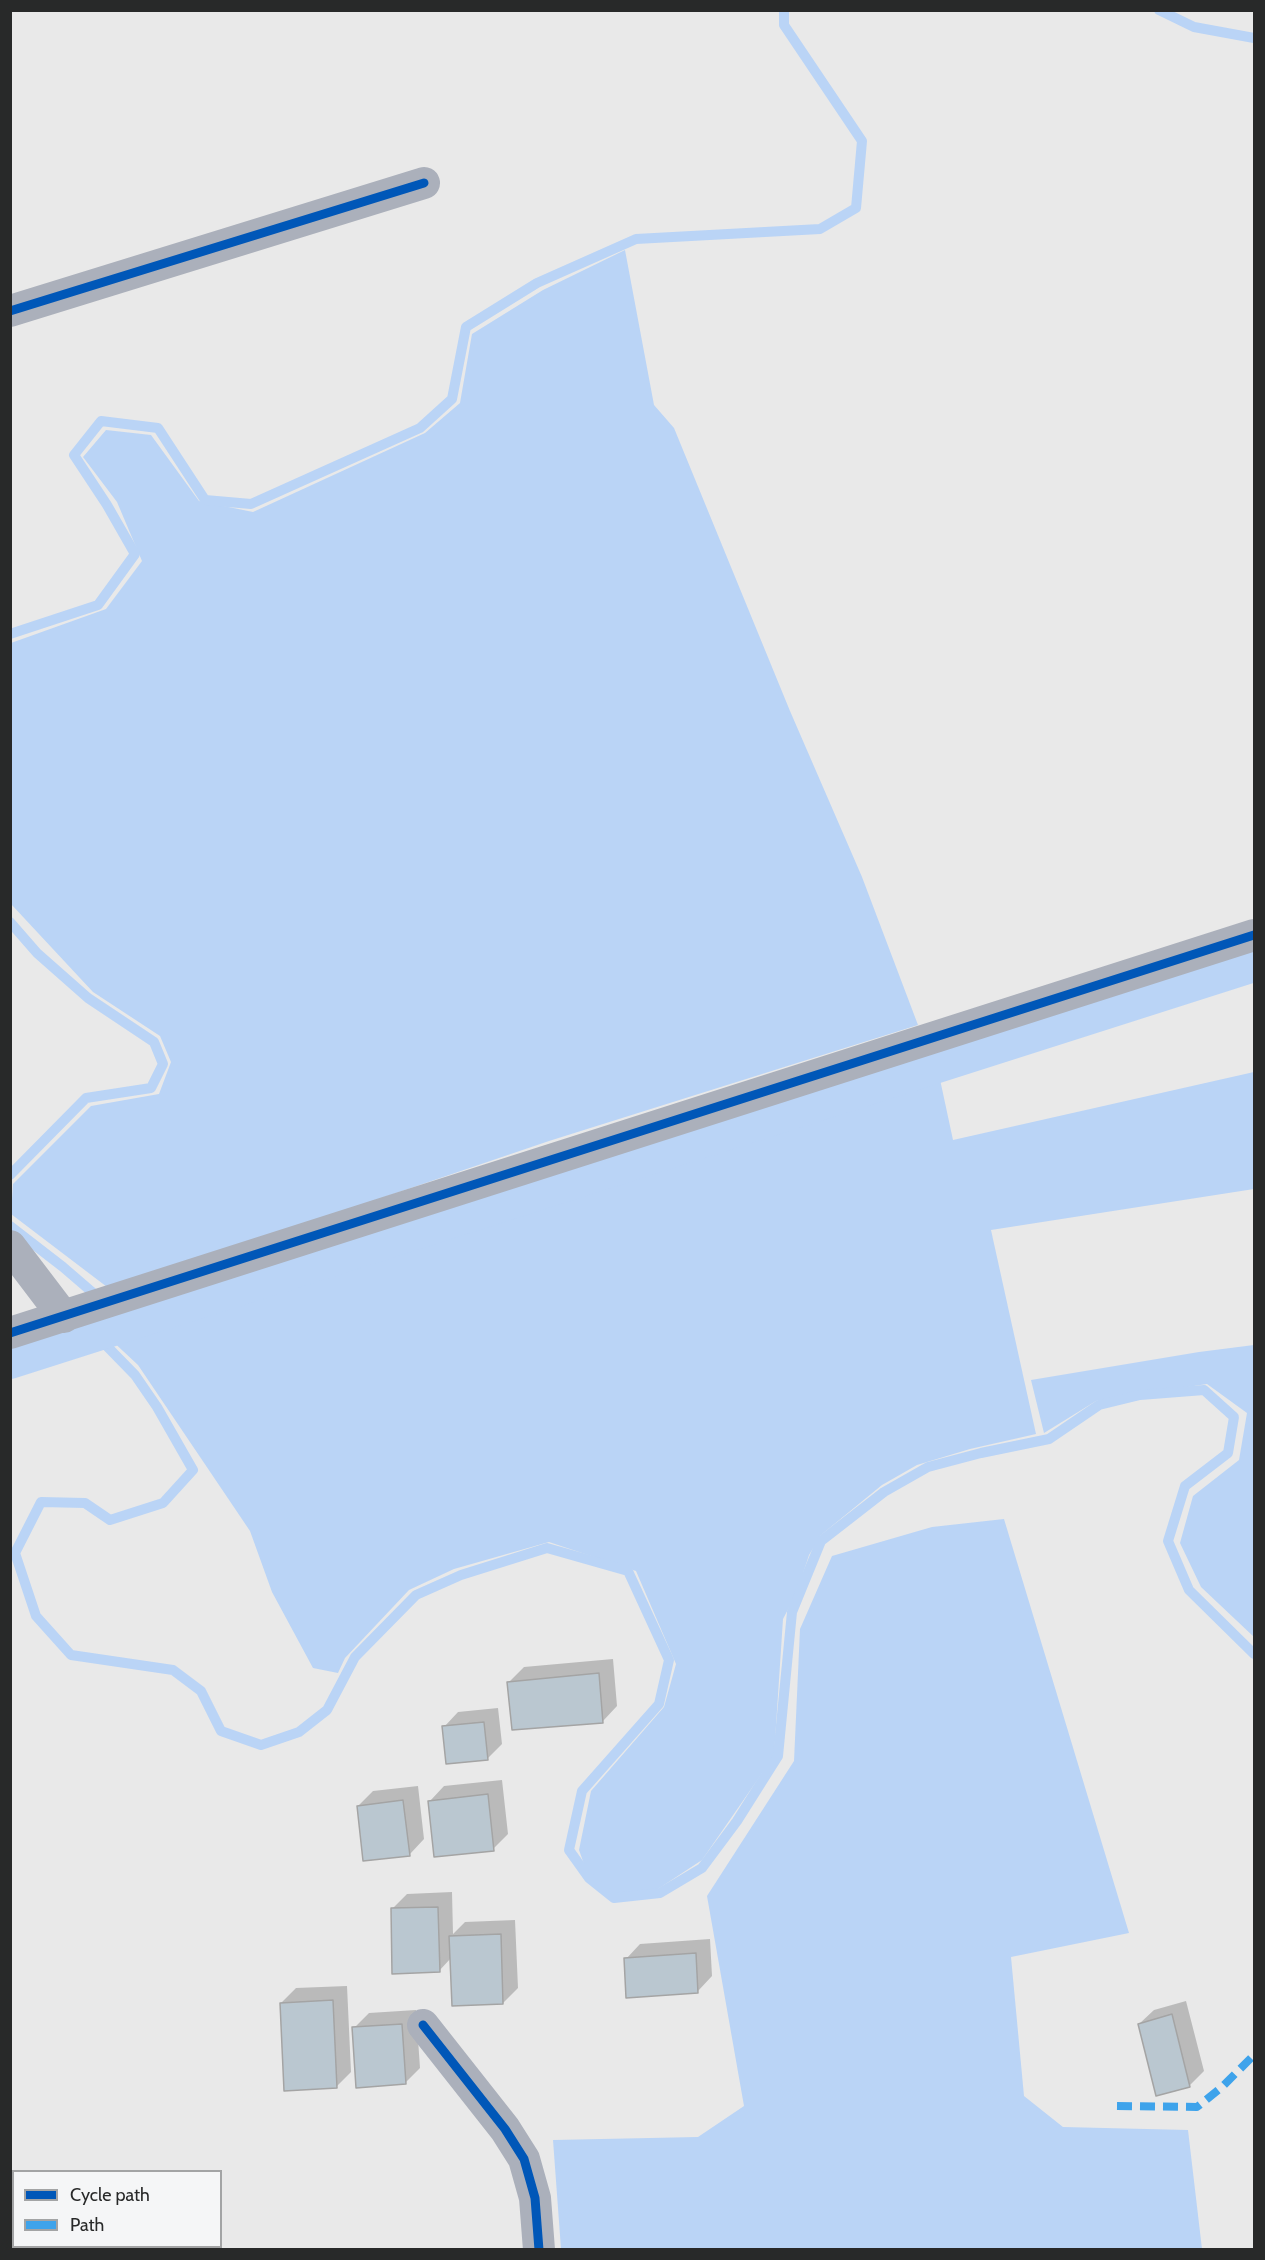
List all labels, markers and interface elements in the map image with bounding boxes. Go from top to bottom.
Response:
legend [12,2170,222,2248]
text: Cycle path [70,2184,150,2206]
text: Path [70,2214,104,2236]

